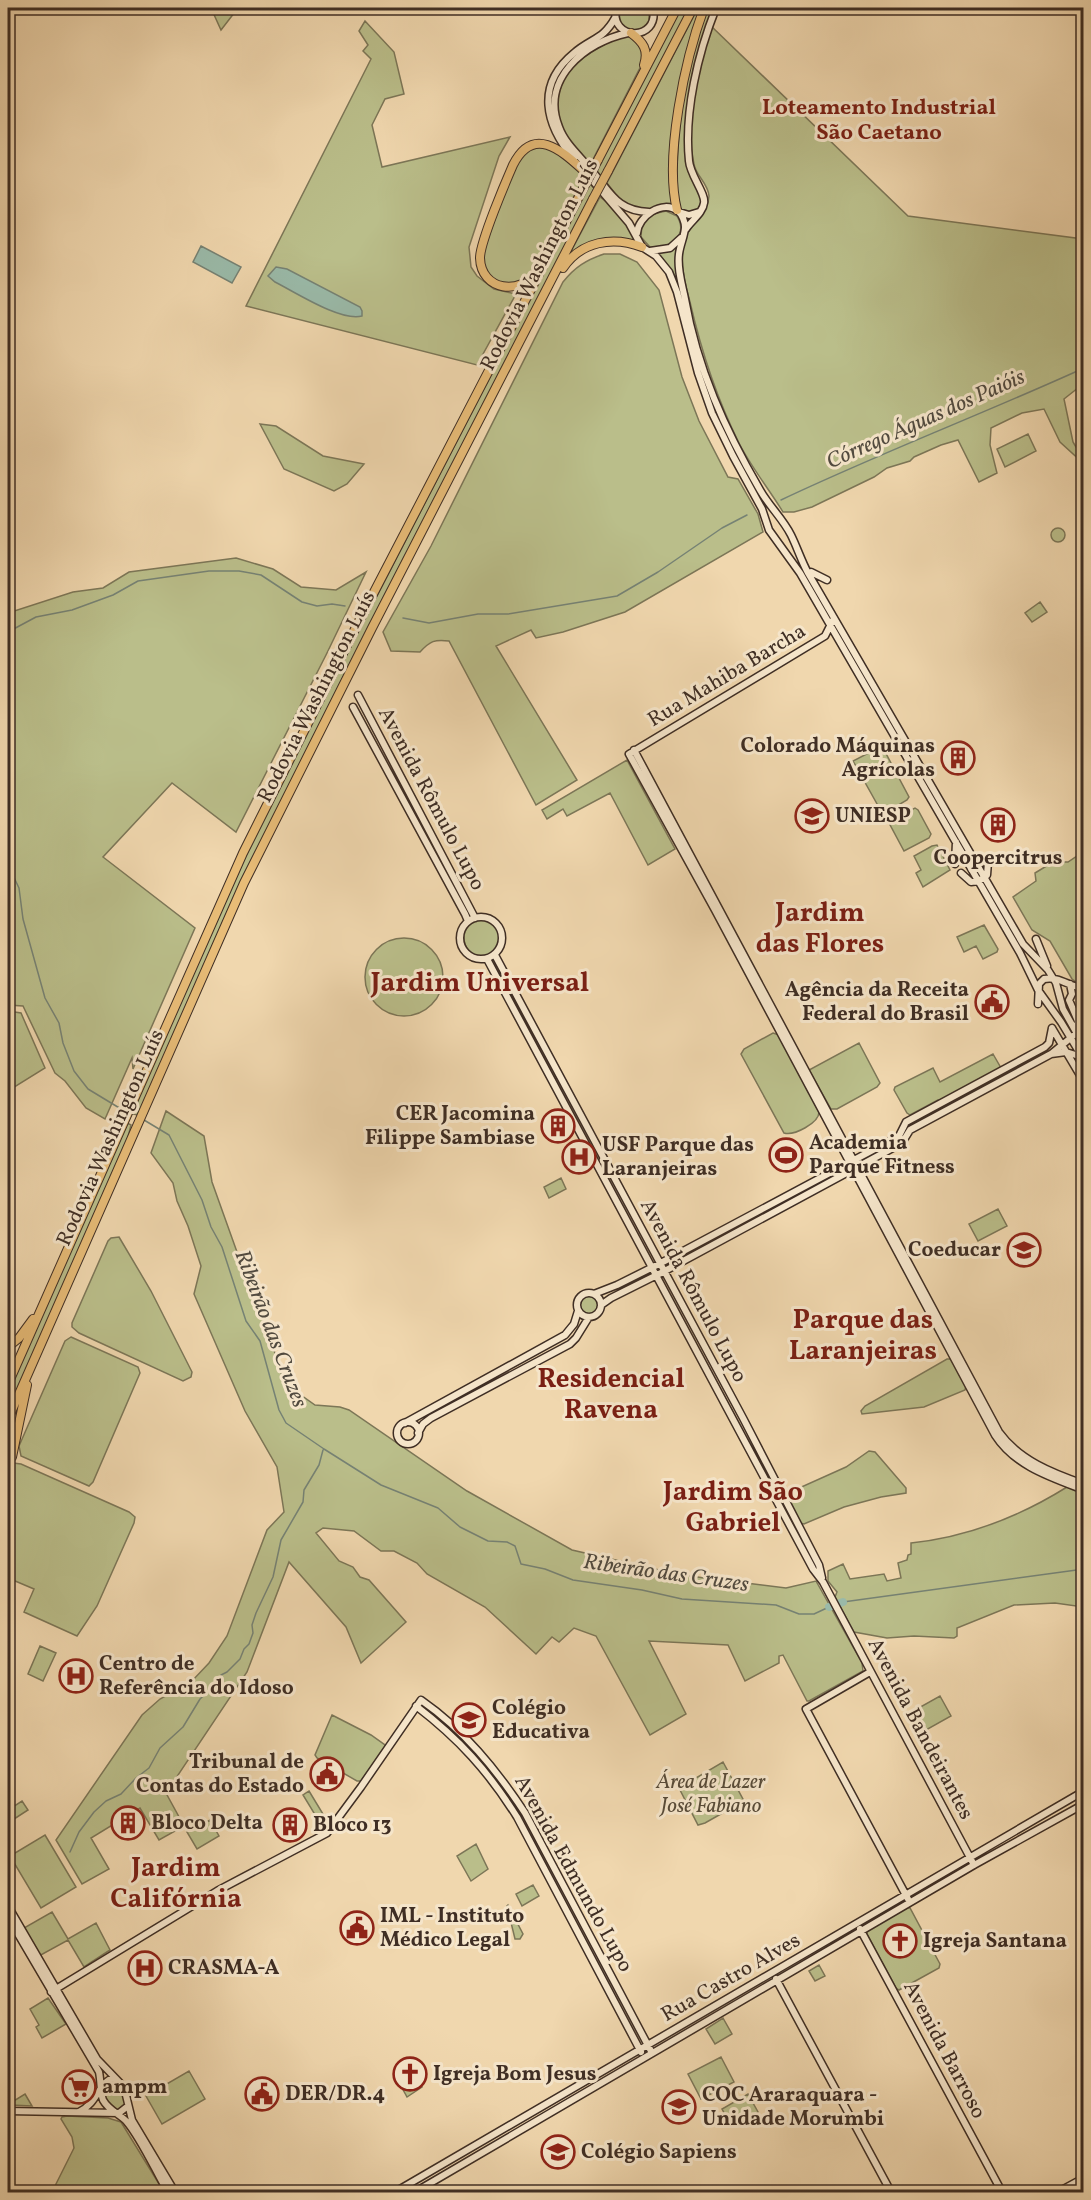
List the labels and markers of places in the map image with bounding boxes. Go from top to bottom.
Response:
place label: Colorado Máquinas Agrícolas [741,732,935,785]
building icon: Colorado Máquinas Agrícolas [940,740,976,776]
school or university icon: UNIESP [794,798,830,834]
place label: UNIESP [835,802,911,831]
building icon: Coopercitrus [980,807,1016,843]
place label: Coopercitrus [934,844,1062,873]
place label: Agência da Receita Federal do Brasil [785,976,969,1029]
public building icon: Agência da Receita Federal do Brasil [974,984,1010,1020]
place label: CER Jacomina Filippe Sambiase [365,1100,535,1153]
building icon: CER Jacomina Filippe Sambiase [540,1108,576,1144]
place label: Academia Parque Fitness [809,1129,955,1182]
place label: USF Parque das Laranjeiras [602,1131,754,1184]
sports icon: Academia Parque Fitness [768,1137,804,1173]
hospital icon: USF Parque das Laranjeiras [561,1139,597,1175]
school or university icon: Coeducar [1006,1232,1042,1268]
place label: Coeducar [908,1236,1001,1265]
place label: Centro de Referência do Idoso [99,1650,294,1703]
hospital icon: Centro de Referência do Idoso [58,1658,94,1694]
place label: Colégio Educativa [492,1694,590,1747]
school or university icon: Colégio Educativa [451,1702,487,1738]
place label: Tribunal de Contas do Estado [136,1748,304,1801]
public building icon: Tribunal de Contas do Estado [309,1756,345,1792]
building icon: Bloco Delta [110,1805,146,1841]
building icon: Bloco 13 [272,1807,308,1843]
place label: Bloco Delta [151,1809,263,1838]
place label: Bloco 13 [313,1811,391,1840]
place label: IML - Instituto Médico Legal [380,1902,524,1955]
public building icon: IML - Instituto Médico Legal [339,1910,375,1946]
church icon: Igreja Santana [882,1923,918,1959]
place label: Igreja Santana [923,1927,1067,1956]
hospital icon: CRASMA-A [127,1950,163,1986]
place label: CRASMA-A [168,1954,279,1983]
church icon: Igreja Bom Jesus [392,2056,428,2092]
place label: Igreja Bom Jesus [433,2060,596,2089]
supermarket icon: ampm [61,2069,97,2105]
place label: ampm [102,2073,167,2102]
public building icon: DER/DR.4 [244,2076,280,2112]
place label: DER/DR.4 [285,2080,386,2109]
place label: COC Araraquara - Unidade Morumbi [702,2081,884,2134]
school or university icon: COC Araraquara - Unidade Morumbi [661,2089,697,2125]
school or university icon: Colégio Sapiens [540,2134,576,2170]
place label: Colégio Sapiens [581,2138,737,2167]

